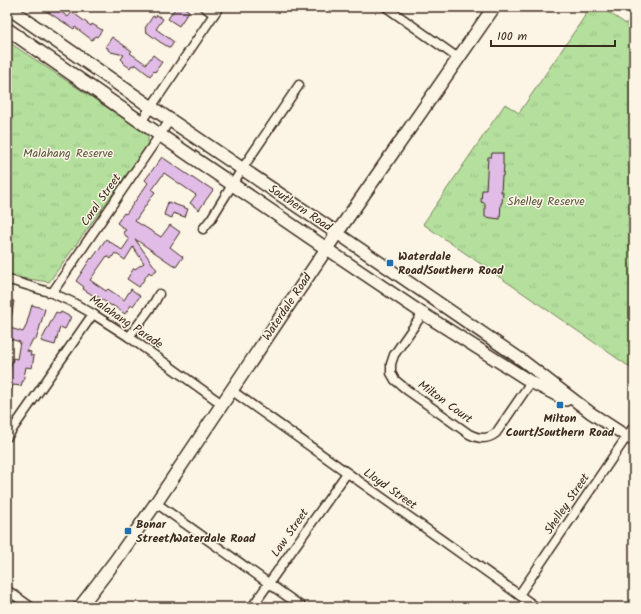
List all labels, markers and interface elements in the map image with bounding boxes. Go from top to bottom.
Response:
scale bar [491,22,615,48]
text: 100 m [497,27,528,46]
park label: Malahang Reserve [23,144,114,163]
street label: Coral Street [76,170,126,230]
street label: Southern Road [264,180,337,237]
park label: Shelley Reserve [507,192,585,211]
place label: Waterdale Road/Southern Road [398,247,504,280]
marker: Waterdale Road/Southern Road [385,258,395,268]
street label: Waterdale Road [257,269,317,345]
street label: Malahang Parade [85,290,167,354]
street label: Milton Court [414,376,477,429]
marker: Milton Court/Southern Road [555,400,565,410]
place label: Milton Court/Southern Road [506,409,615,442]
street label: Lloyd Street [359,463,421,515]
street label: Shelley Street [539,469,595,538]
street label: Law Street [266,505,314,561]
place label: Bonar Street/Waterdale Road [136,515,256,548]
marker: Bonar Street/Waterdale Road [123,526,133,536]

